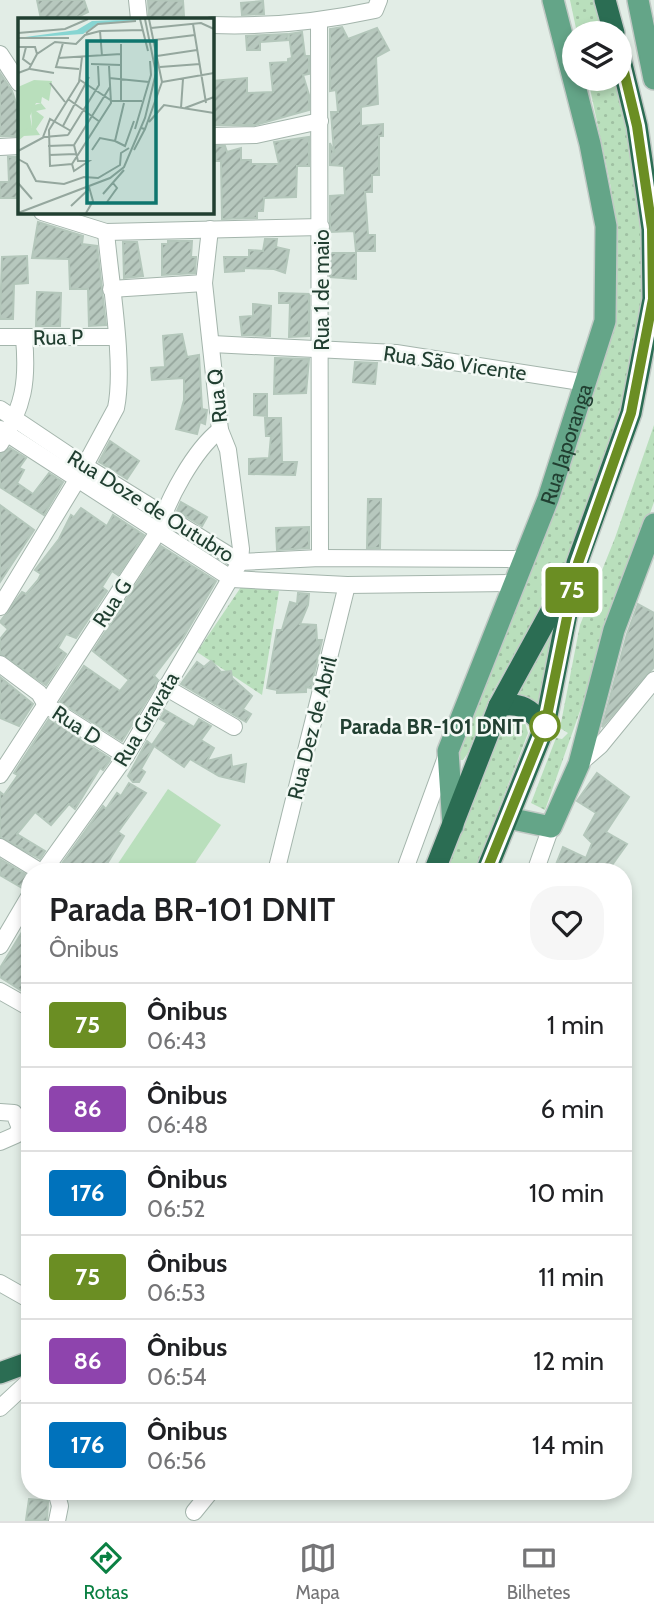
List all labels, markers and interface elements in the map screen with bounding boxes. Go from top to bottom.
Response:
inset map [18,18,214,214]
map controls [562,21,632,91]
button: layers [562,21,632,91]
street label: Rua 1 de maio [309,229,334,351]
street label: Rua P [33,324,83,350]
street label: Rua São Vicente [382,341,529,385]
street label: Rua Q [202,368,232,424]
street label: Rua Japoranga [535,380,597,508]
street label: Rua Doze de Outubro [63,445,239,567]
line badge: 75 [540,567,604,613]
street label: Rua G [87,574,137,632]
text: 75 [559,575,585,604]
street label: Rua Dez de Abril [282,654,342,802]
street label: Rua Gravata [108,667,184,771]
street label: Rua D [48,700,106,750]
marker: Parada BR-101 DNIT [530,711,560,741]
place label: Parada BR-101 DNIT [339,714,524,739]
button: heart [530,886,604,960]
text: Parada BR-101 DNIT [49,889,335,929]
text: Ônibus [49,935,119,963]
text: Ônibus [147,995,227,1027]
text: 1 min [547,1009,604,1041]
text: 75 [75,1010,100,1039]
text: 06:43 [147,1027,207,1055]
text: Ônibus [147,1079,227,1111]
text: 6 min [541,1093,604,1125]
text: 86 [74,1094,101,1123]
text: 06:48 [147,1111,208,1139]
text: Ônibus [147,1163,227,1195]
text: 10 min [529,1177,604,1209]
text: 176 [70,1178,105,1207]
text: 06:52 [147,1195,205,1223]
text: Ônibus [147,1247,227,1279]
text: 11 min [538,1261,604,1293]
text: 75 [75,1262,100,1291]
text: 06:53 [147,1279,206,1307]
text: Ônibus [147,1331,227,1363]
text: 12 min [533,1345,604,1377]
text: 86 [74,1346,101,1375]
text: 06:54 [147,1363,207,1391]
text: Ônibus [147,1415,227,1447]
text: 14 min [532,1429,604,1461]
text: 176 [70,1430,105,1459]
text: 06:56 [147,1447,206,1475]
tab: Rotas [84,1539,128,1604]
tab: Mapa [295,1539,340,1604]
tab: Bilhetes [507,1539,570,1604]

